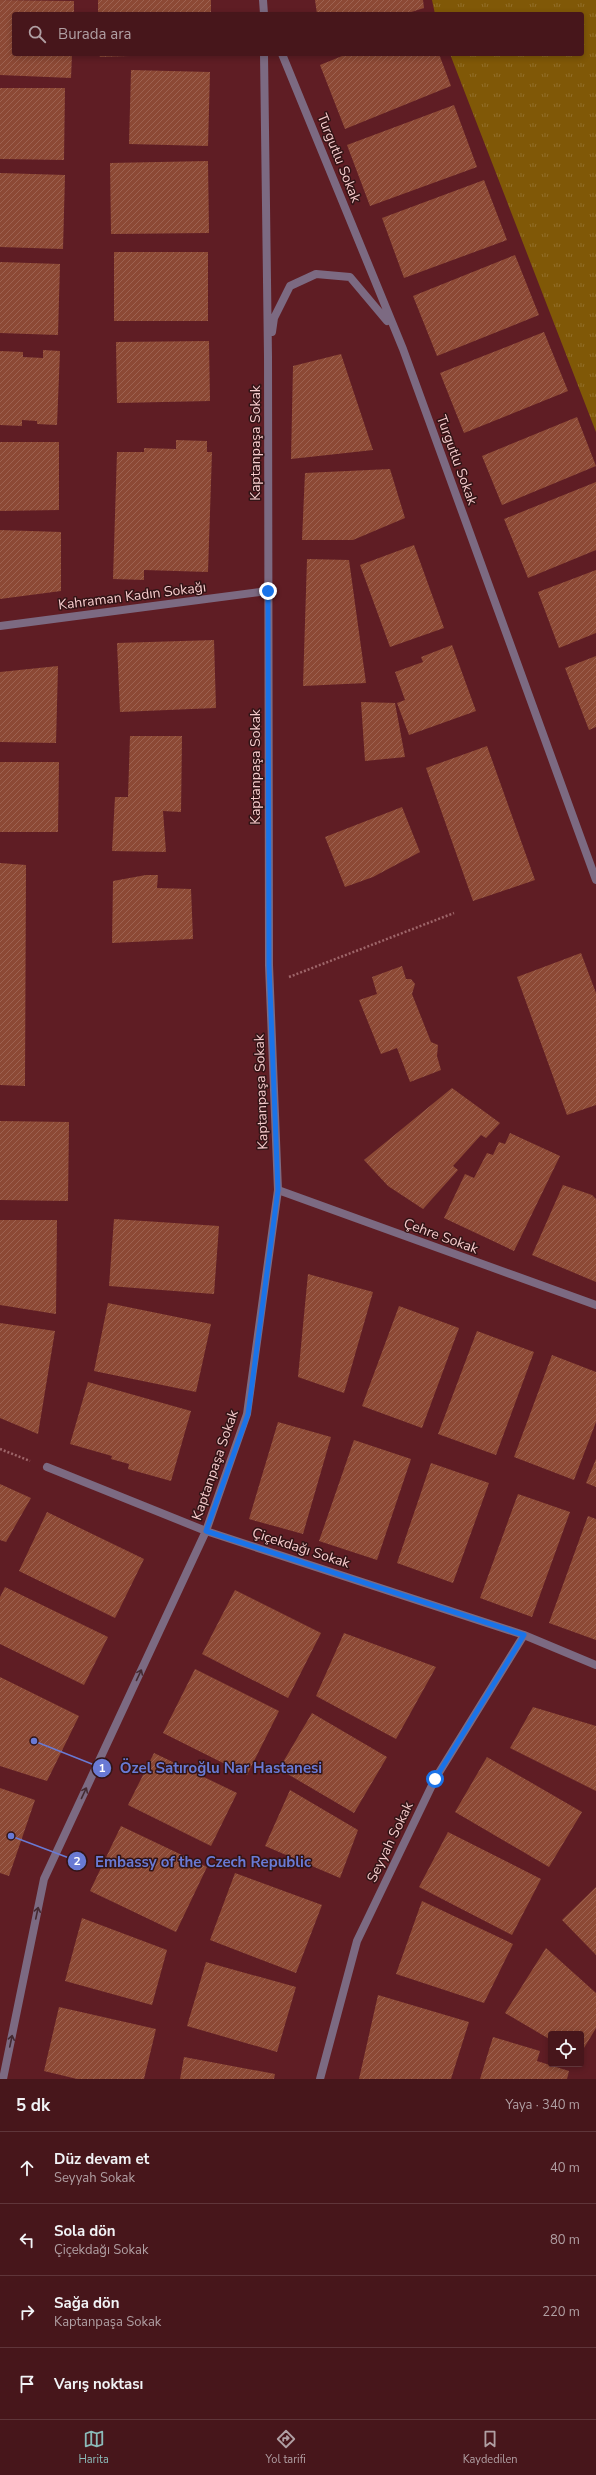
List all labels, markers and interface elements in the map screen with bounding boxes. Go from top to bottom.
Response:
search box [12,12,584,56]
icon: search [26,23,48,45]
text: Burada ara [58,24,132,44]
street label: Turgutlu Sokak [312,111,366,206]
street label: Kaptanpaşa Sokak [246,384,265,501]
street label: Turgutlu Sokak [432,412,482,509]
street label: Kahraman Kadın Sokağı [57,578,207,614]
route end [259,582,277,600]
street label: Kaptanpaşa Sokak [246,708,265,825]
street label: Kaptanpaşa Sokak [249,1033,273,1150]
street label: Çehre Sokak [401,1214,482,1259]
street label: Kaptanpaşa Sokak [187,1406,243,1523]
street label: Çiçekdağı Sokak [250,1523,353,1573]
one-way arrow [136,1670,143,1682]
callout: Özel Satıroğlu Nar Hastanesi [92,1755,330,1782]
text: Özel Satıroğlu Nar Hastanesi [120,1758,322,1778]
text: 1 [98,1760,106,1776]
route start [426,1770,444,1788]
one-way arrow [81,1787,88,1799]
street label: Seyyah Sokak [362,1798,418,1885]
callout: Embassy of the Czech Republic [67,1848,319,1875]
text: Embassy of the Czech Republic [95,1852,311,1872]
text: 2 [73,1853,81,1869]
one-way arrow [33,1907,41,1920]
map controls [548,2031,584,2067]
button: locate [548,2031,584,2067]
one-way arrow [7,2035,15,2048]
text: 5 dk [16,2094,50,2117]
text: Yaya · 340 m [505,2096,580,2114]
text: Düz devam et [54,2149,149,2169]
icon: ahead [16,2157,38,2179]
text: 40 m [550,2159,580,2177]
text: Seyyah Sokak [54,2169,135,2187]
text: Sola dön [54,2221,116,2241]
icon: left [16,2229,38,2251]
text: 80 m [550,2231,580,2249]
text: Çiçekdağı Sokak [54,2241,148,2259]
text: Sağa dön [54,2293,119,2313]
icon: right [16,2301,38,2323]
text: 220 m [542,2303,580,2321]
text: Kaptanpaşa Sokak [54,2313,161,2331]
icon: arrive [16,2373,38,2395]
text: Varış noktası [54,2374,143,2394]
tab: Harita [78,2428,109,2467]
tab: Yol tarifi [266,2428,306,2467]
tab: Kaydedilen [463,2428,518,2467]

